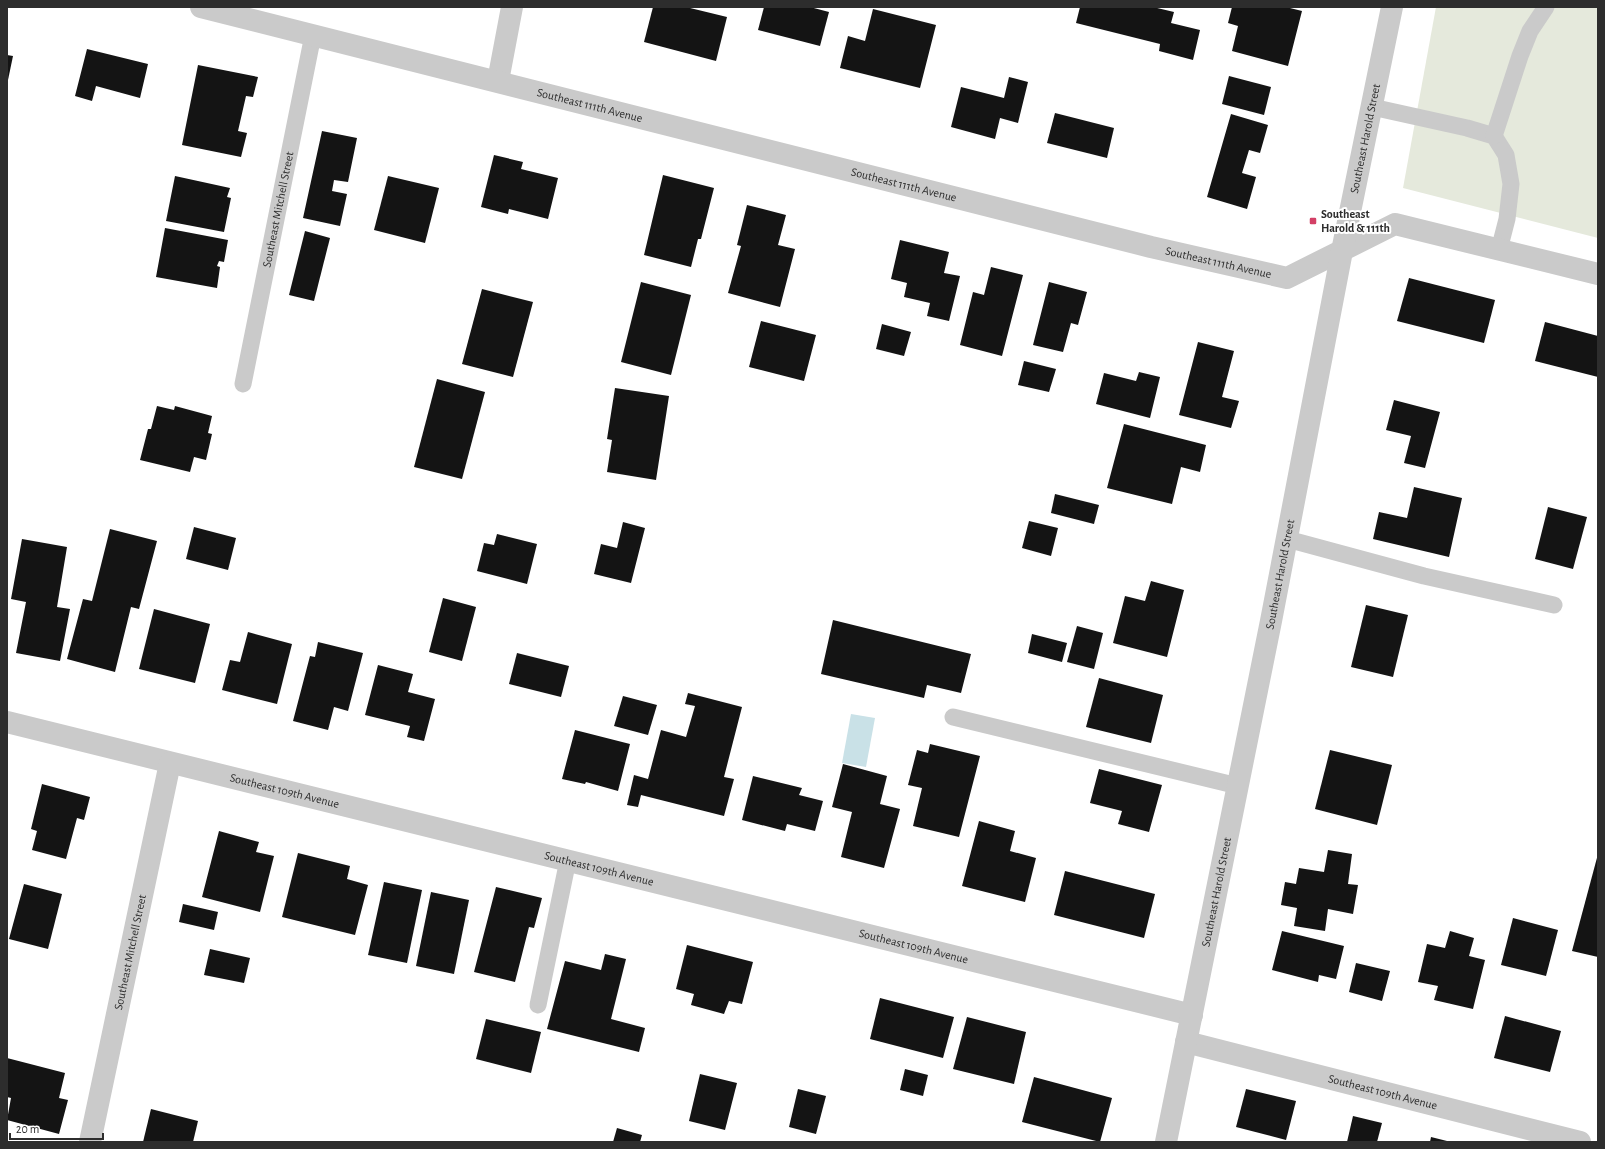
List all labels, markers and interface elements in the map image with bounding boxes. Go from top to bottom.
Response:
street label: Southeast Harold Street [1348,83,1382,194]
street label: Southeast 111th Avenue [536,86,644,124]
street label: Southeast Mitchell Street [261,150,295,268]
street label: Southeast 111th Avenue [850,165,958,204]
place label: Southeast Harold & 111th [1321,208,1390,234]
marker: Southeast Harold & 111th [1308,216,1318,226]
street label: Southeast 111th Avenue [1164,244,1273,280]
street label: Southeast Harold Street [1263,518,1296,630]
street label: Southeast 109th Avenue [229,771,341,810]
street label: Southeast Harold Street [1199,836,1233,948]
street label: Southeast 109th Avenue [543,849,655,888]
street label: Southeast Mitchell Street [112,893,148,1011]
street label: Southeast 109th Avenue [858,927,970,965]
street label: Southeast 109th Avenue [1327,1072,1439,1112]
scale bar [10,1115,103,1141]
text: 20 m [16,1123,39,1135]

